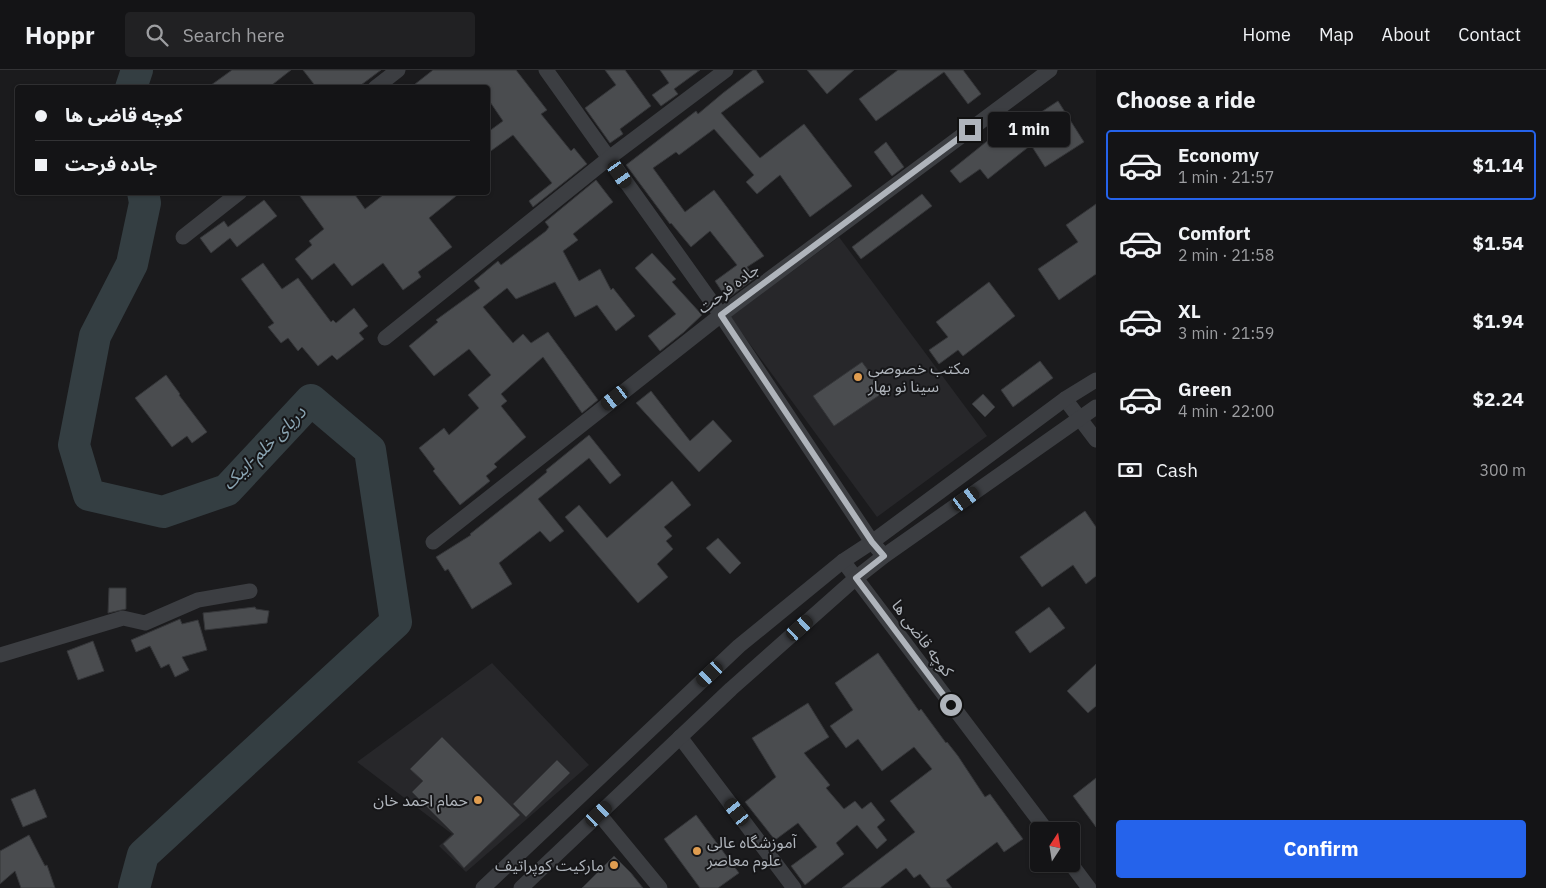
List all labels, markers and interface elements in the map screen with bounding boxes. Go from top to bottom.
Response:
search box [125,12,475,57]
text: Hoppr [25,19,95,51]
icon: search [143,21,171,49]
text: Search here [183,23,285,47]
text: Home [1243,23,1291,46]
text: Map [1319,23,1354,46]
text: About [1382,23,1430,46]
text: Contact [1458,23,1521,46]
text: Choose a ride [1116,85,1256,114]
text: کوچه قاضی ها [65,103,183,127]
callout: 1 min [988,112,1070,148]
route end [959,119,981,141]
text: 1 min [1008,119,1050,139]
icon: car [1118,143,1163,188]
text: Economy [1178,143,1259,167]
text: جاده فرحت [65,152,157,176]
text: $1.14 [1472,153,1524,177]
car [605,157,634,191]
text: 1 min · 21:57 [1178,167,1274,187]
icon: car [1118,221,1163,266]
text: Comfort [1178,221,1251,245]
text: $1.54 [1472,231,1524,255]
text: 2 min · 21:58 [1178,245,1274,265]
street label: جاده فرحت [693,258,763,318]
icon: car [1118,299,1163,344]
text: XL [1178,299,1201,323]
text: $1.94 [1472,309,1524,333]
text: 3 min · 21:59 [1178,323,1274,343]
place label: مکتب خصوصی سینا نو بهار [867,358,970,396]
marker: مکتب خصوصی سینا نو بهار [852,371,864,383]
icon: car [1118,377,1163,422]
text: Green [1178,377,1232,401]
car [598,383,631,413]
text: $2.24 [1472,387,1524,411]
water label: دریای خلم-ایبک [217,400,313,497]
text: 4 min · 22:00 [1178,401,1274,421]
icon: cash [1116,456,1144,484]
text: Cash [1156,458,1198,482]
text: 300 m [1479,460,1526,480]
car [949,484,982,514]
street label: کوچه قاضی ها [887,596,959,681]
car [783,612,816,644]
car [693,658,726,690]
route start [940,694,962,716]
place label: حمام احمد خان [373,790,468,813]
marker: حمام احمد خان [472,794,484,806]
car [721,796,752,828]
car [582,798,615,830]
button: Confirm [1116,820,1526,878]
north arrow [1030,822,1080,872]
map controls [1030,822,1080,872]
place label: آموزشگاه عالی علوم معاصر [706,832,798,873]
marker: آموزشگاه عالی علوم معاصر [691,845,703,857]
place label: مارکیت کوپراتیف [495,855,604,876]
marker: مارکیت کوپراتیف [608,859,620,871]

